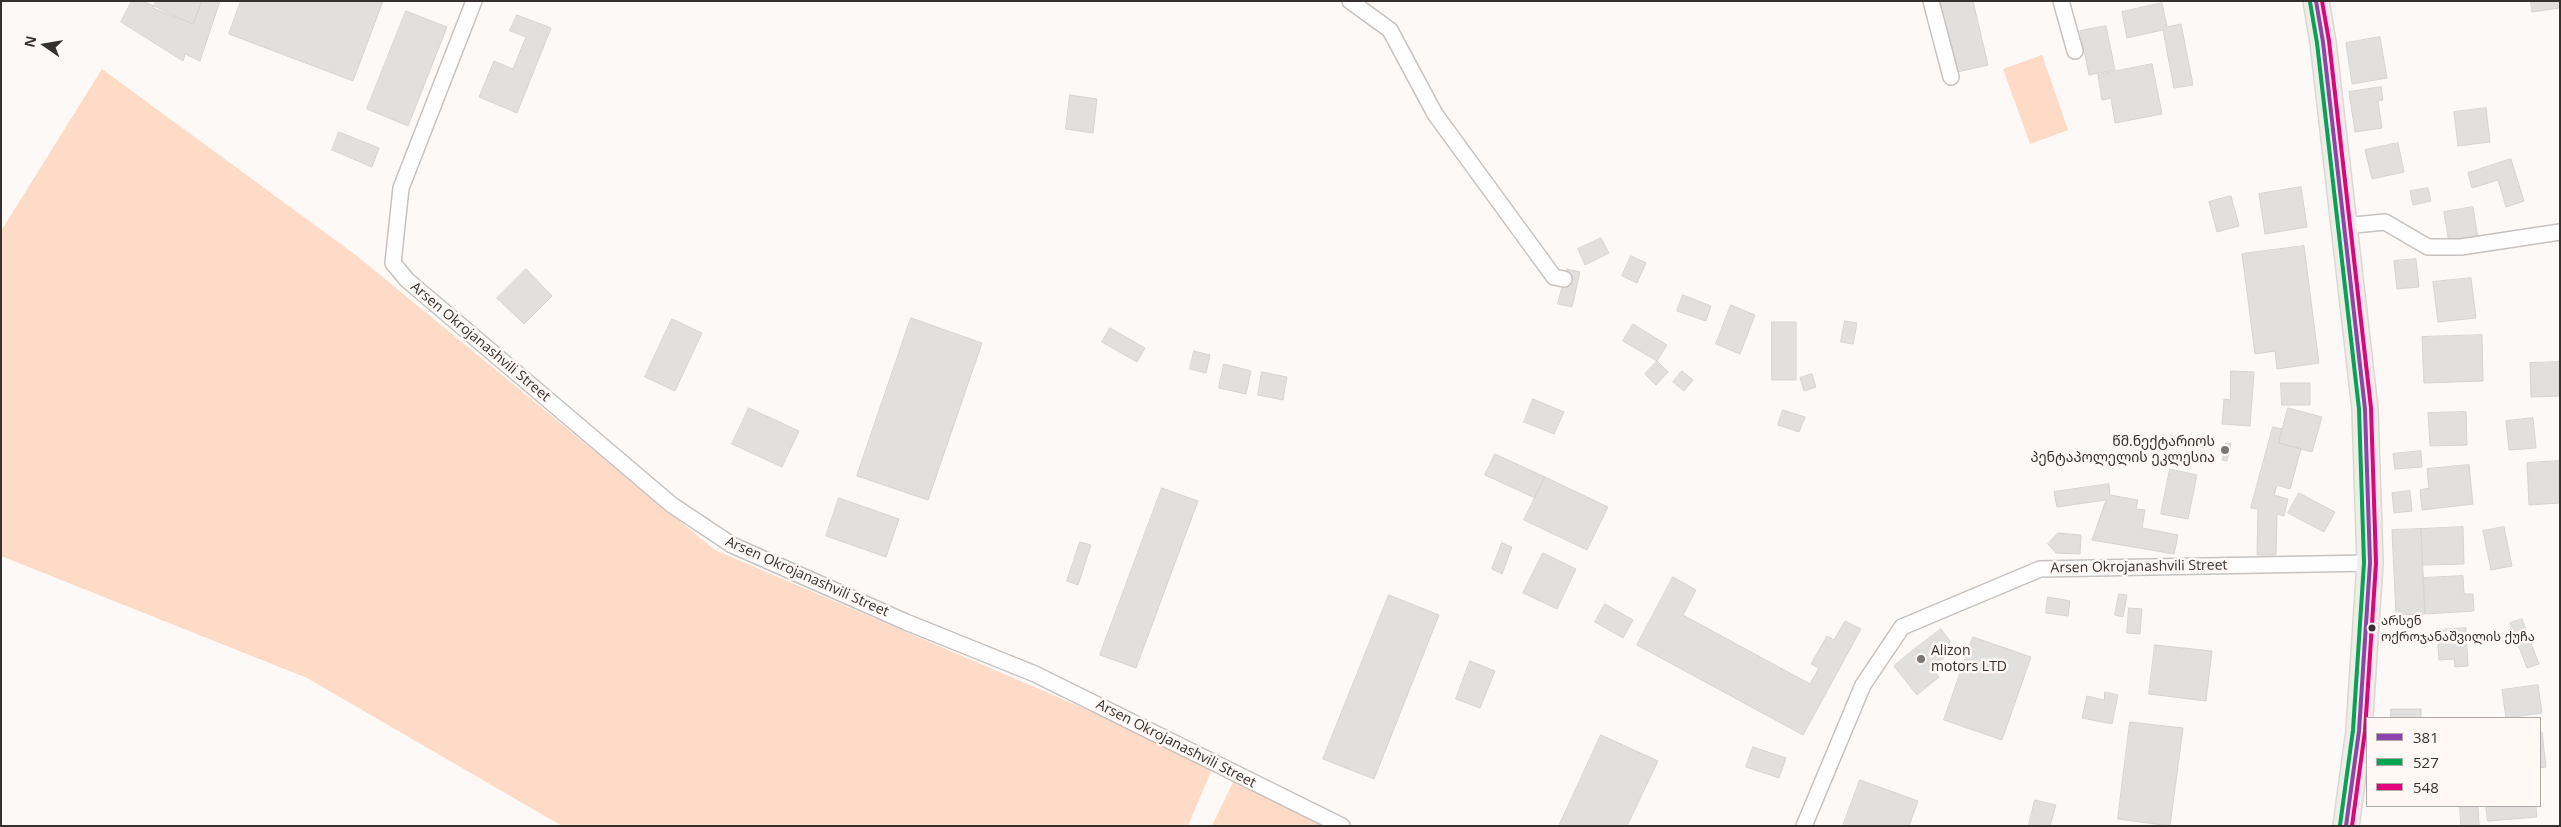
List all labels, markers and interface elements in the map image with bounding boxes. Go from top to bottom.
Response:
north arrow [20,20,70,70]
text: N [19,34,40,49]
street label: Arsen Okrojanashvili Street [407,279,553,405]
place label: წმ.ნექტარიოს პენტაპოლელის ეკლესია [2031,434,2215,467]
marker: წმ.ნექტარიოს პენტაპოლელის ეკლესია [2219,444,2231,456]
street label: Arsen Okrojanashvili Street [723,533,891,621]
street label: Arsen Okrojanashvili Street [2050,557,2228,577]
place label: არსენ ოქროჯანაშვილის ქუჩა [2381,613,2535,644]
marker: არსენ ოქროჯანაშვილის ქუჩა [2367,623,2377,633]
place label: Alizon motors LTD [1931,643,2007,676]
marker: Alizon motors LTD [1915,653,1927,665]
street label: Arsen Okrojanashvili Street [1093,696,1259,792]
legend [2366,717,2541,807]
text: 381 [2413,727,2439,747]
text: 527 [2413,752,2439,772]
text: 548 [2413,777,2439,797]

